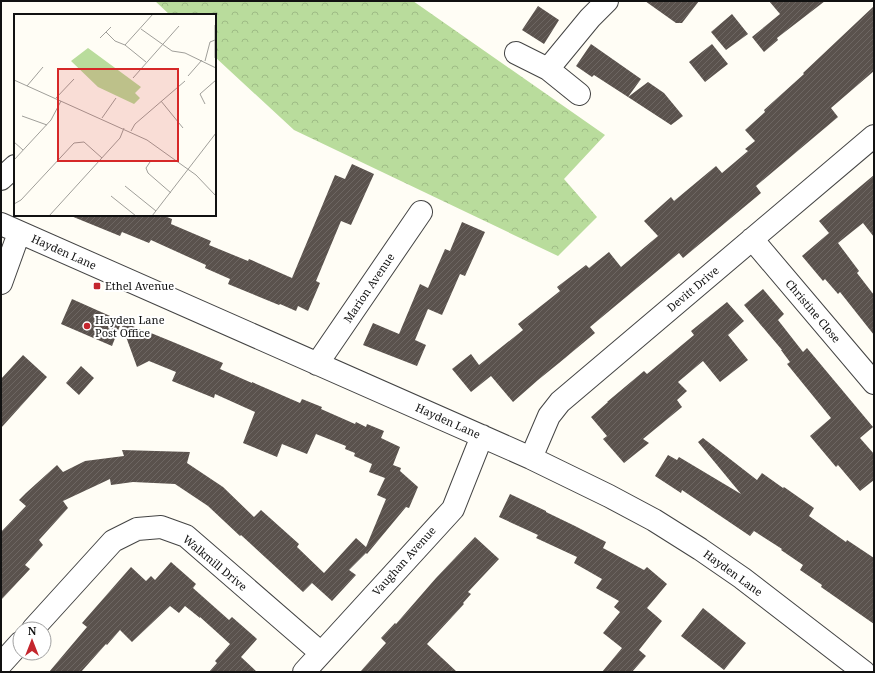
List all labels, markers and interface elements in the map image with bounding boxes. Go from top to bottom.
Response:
inset map [14,14,216,216]
street label: Hayden Lane [29,231,99,273]
street label: Marion Avenue [340,250,397,325]
street label: Devitt Drive [664,262,722,315]
street label: Christine Close [783,276,844,345]
place label: Ethel Avenue [105,278,174,293]
marker: Ethel Avenue [92,281,102,291]
place label: Hayden Lane Post Office [95,312,165,340]
marker: Hayden Lane Post Office [82,321,92,331]
street label: Hayden Lane [413,400,483,442]
street label: Vaughan Avenue [369,523,439,598]
street label: Walkmill Drive [180,531,251,594]
street label: Hayden Lane [701,546,766,599]
north arrow [12,621,52,661]
text: N [28,623,37,638]

